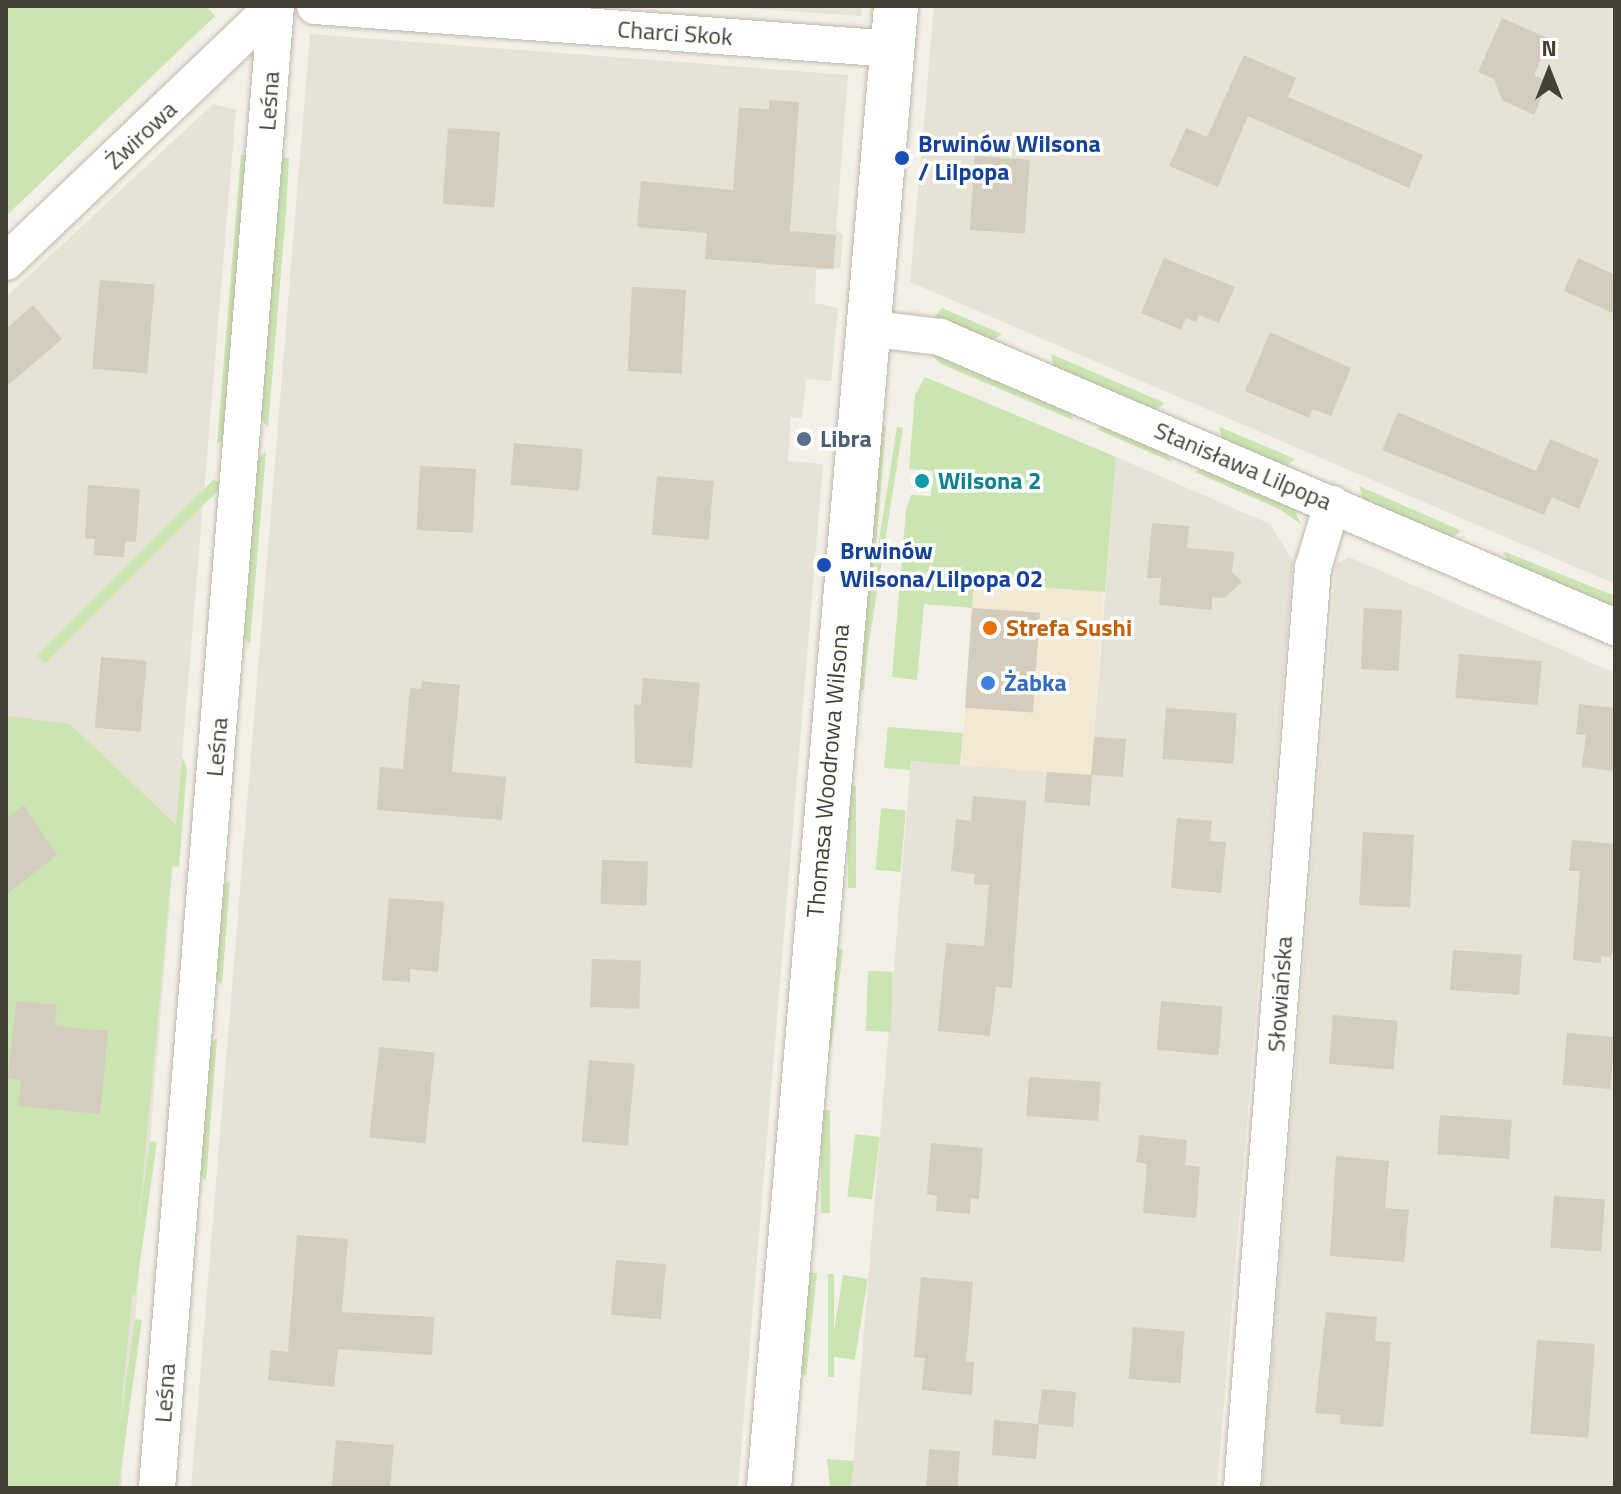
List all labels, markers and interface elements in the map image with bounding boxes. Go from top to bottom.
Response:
street label: Charci Skok [616,15,734,51]
text: N [1541,31,1557,65]
north arrow [1509,32,1589,112]
street label: Leśna [253,70,285,132]
street label: Żwirowa [99,95,183,175]
place label: Brwinów Wilsona / Lilpopa [918,130,1101,186]
marker: Brwinów Wilsona / Lilpopa [893,149,911,167]
street label: Stanisława Lilpopa [1150,416,1336,516]
place label: Libra [820,425,872,453]
marker: Libra [795,430,813,448]
place label: Wilsona 2 [938,467,1041,495]
marker: Wilsona 2 [913,472,931,490]
place label: Brwinów Wilsona/Lilpopa 02 [840,537,1043,593]
marker: Brwinów Wilsona/Lilpopa 02 [815,556,833,574]
place label: Strefa Sushi [1006,614,1132,642]
marker: Strefa Sushi [981,619,999,637]
street label: Thomasa Woodrowa Wilsona [801,623,855,919]
place label: Żabka [1004,669,1067,697]
marker: Żabka [979,674,997,692]
street label: Leśna [200,716,234,778]
street label: Słowiańska [1262,935,1298,1053]
street label: Leśna [149,1362,181,1424]

